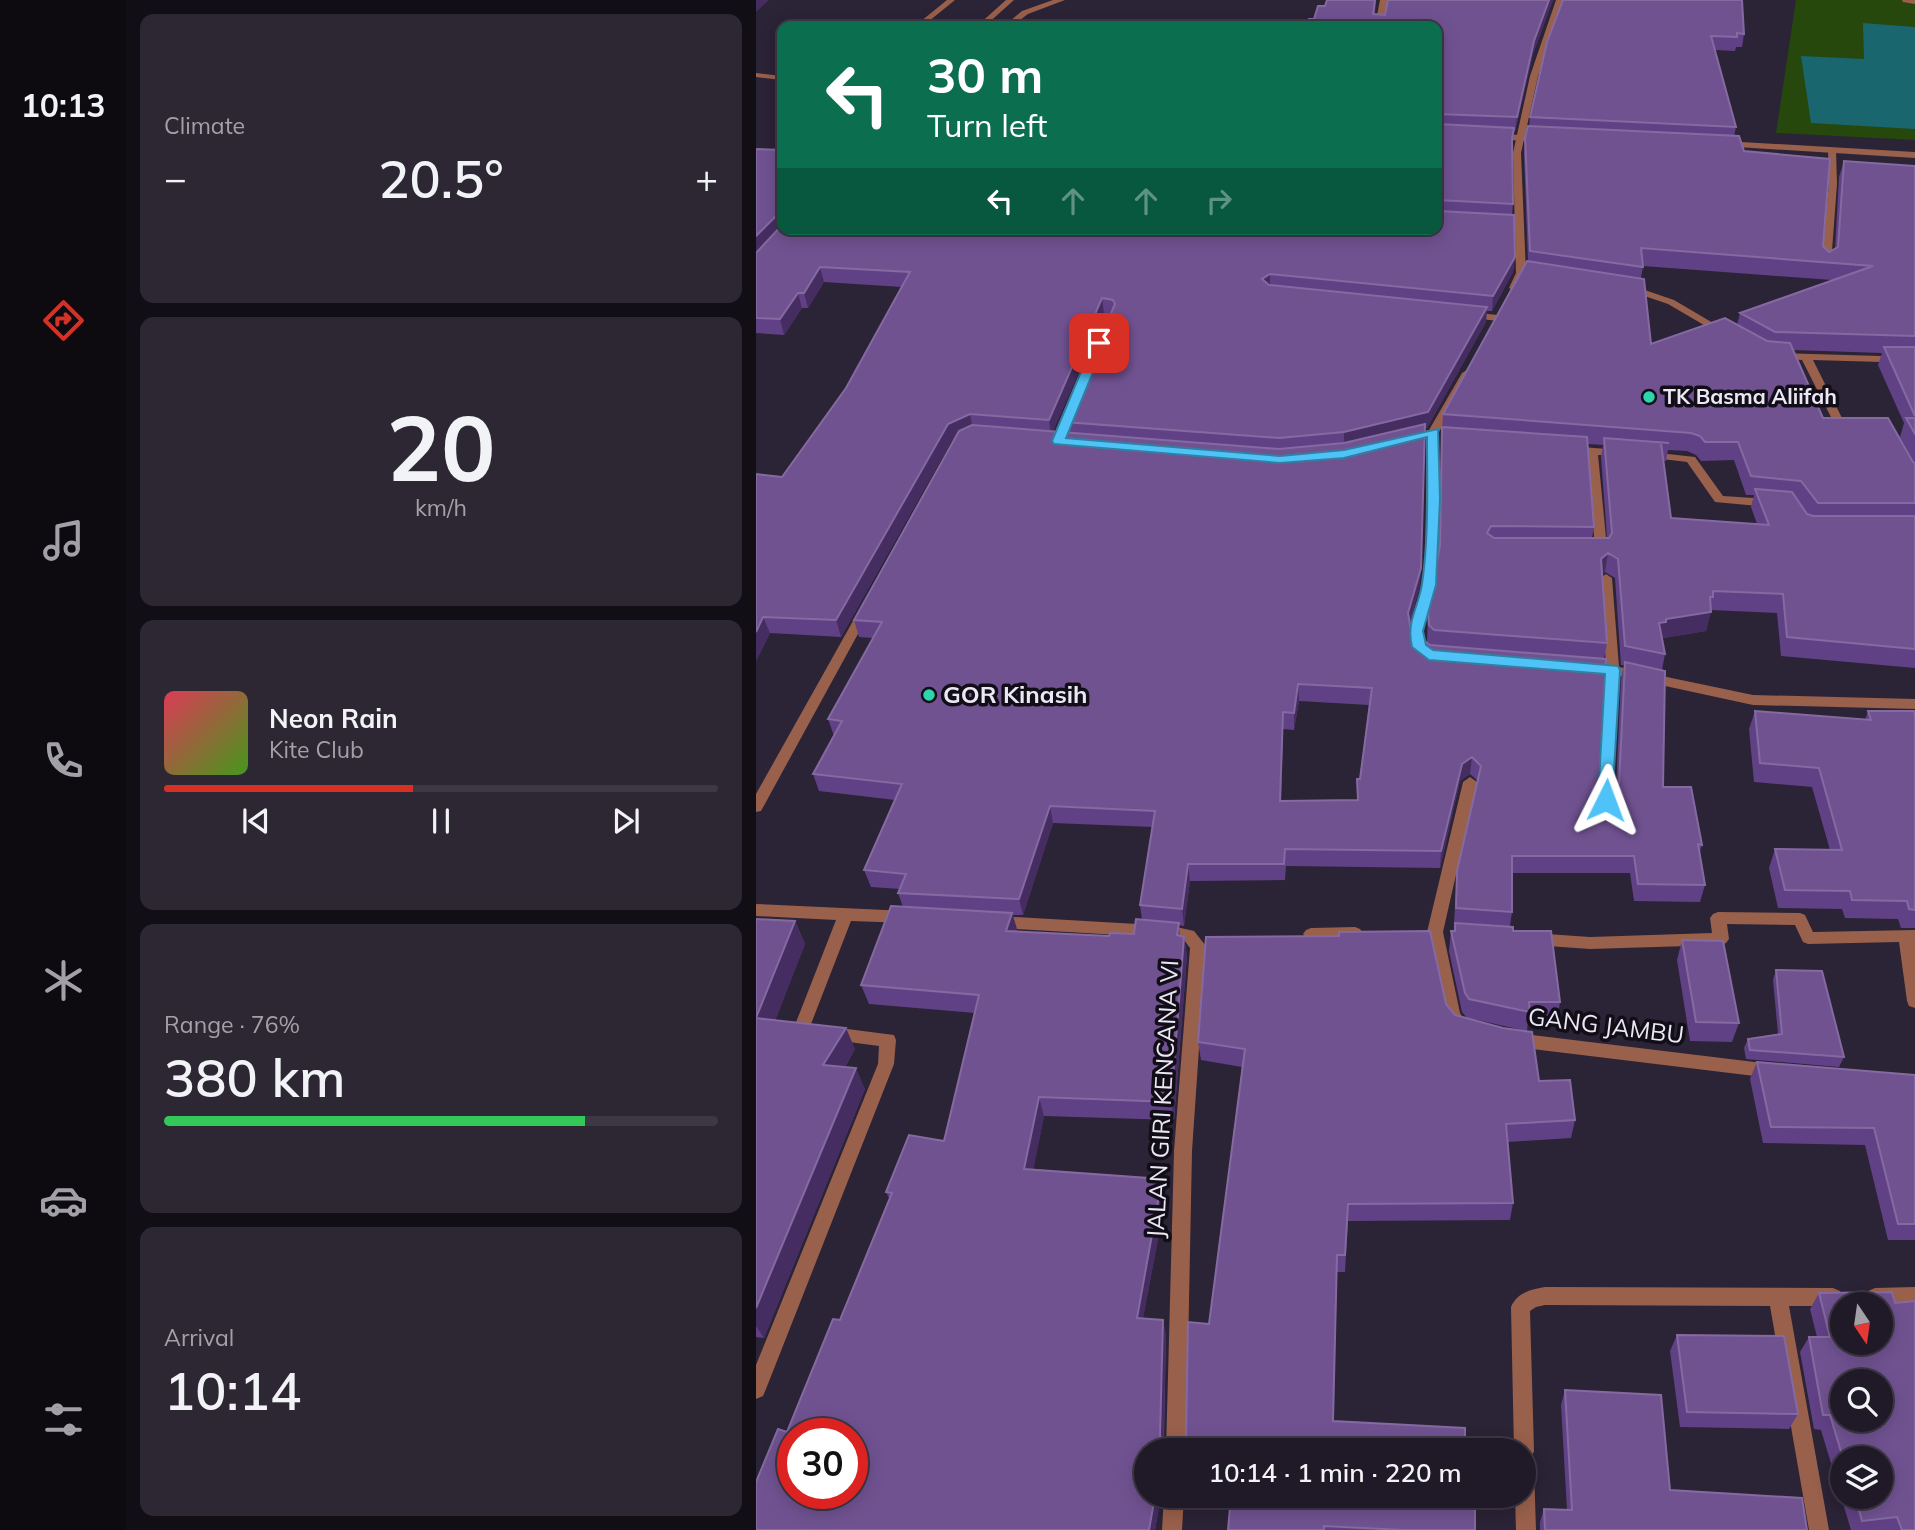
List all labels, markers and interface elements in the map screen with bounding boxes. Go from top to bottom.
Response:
text: 30 m [927,44,1043,105]
icon: left [812,49,903,140]
text: 10:13 [21,85,105,125]
text: Turn left [927,105,1047,145]
text: Climate [164,111,245,140]
text: 20.5° [378,146,504,211]
text: − [164,154,187,202]
text: + [695,154,718,202]
icon: left [981,182,1019,220]
icon: ahead [1054,182,1092,220]
icon: ahead [1127,182,1165,220]
icon: right [1200,182,1238,220]
icon: directions [39,296,88,345]
pin [1069,313,1129,373]
icon: arrive [1080,324,1118,362]
place label: TK Basma Aliifah [1663,383,1837,409]
marker: TK Basma Aliifah [1641,389,1657,405]
text: 20 [386,390,496,504]
text: km/h [415,493,467,522]
icon: music [39,516,88,565]
place label: GOR Kinasih [943,679,1087,709]
marker: GOR Kinasih [921,687,937,703]
text: Neon Rain [269,702,398,735]
text: Kite Club [269,735,364,764]
icon: phone [39,736,88,785]
position arrow [1569,763,1643,837]
icon: previous [237,802,275,840]
icon: pause [422,802,460,840]
icon: next [607,802,645,840]
icon: climate [39,956,88,1005]
street label: JALAN GIRI KENCANA VI [1140,959,1184,1239]
street label: GANG JAMBU [1526,1001,1686,1049]
text: Range · 76% [164,1010,300,1039]
text: 380 km [164,1045,345,1110]
icon: car [39,1176,88,1225]
north arrow [1830,1292,1894,1354]
map controls [1830,1292,1893,1509]
text: Arrival [164,1323,234,1352]
text: 10:14 [164,1358,301,1423]
button: search [1830,1369,1893,1432]
icon: filters [39,1395,88,1444]
speed limit sign: 30 [777,1418,868,1509]
button: layers [1830,1446,1893,1509]
text: 10:14 · 1 min · 220 m [1208,1456,1462,1489]

